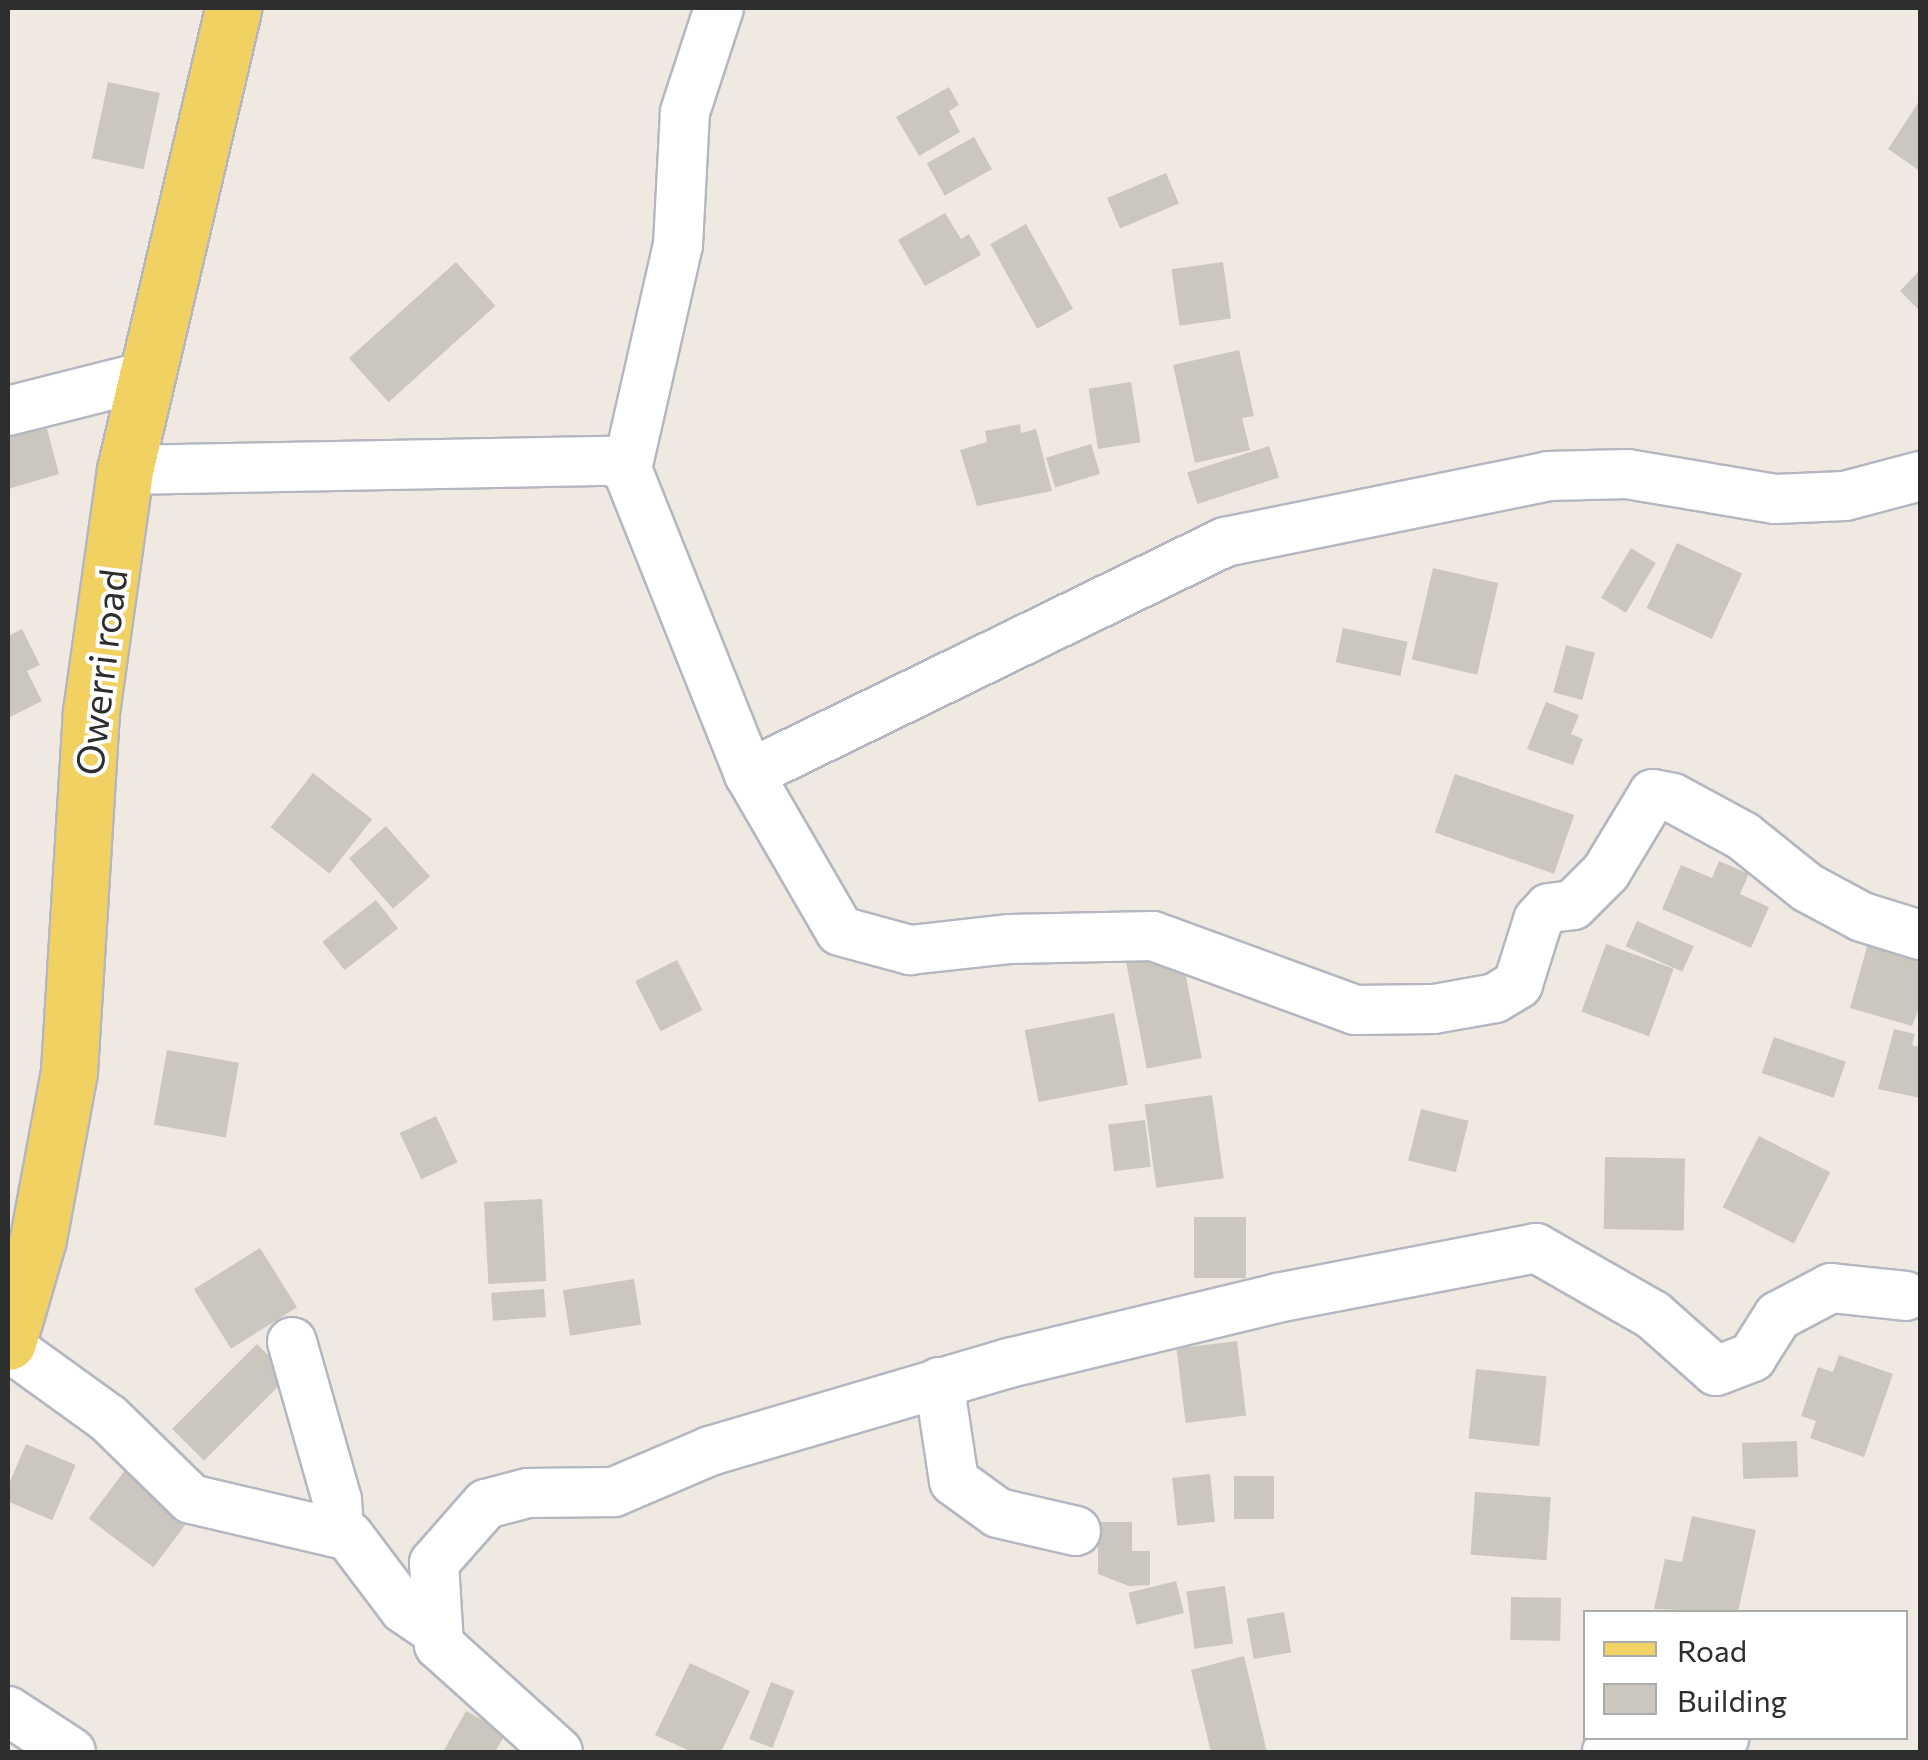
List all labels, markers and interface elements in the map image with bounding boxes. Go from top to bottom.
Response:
street label: Owerri road [65,566,135,778]
legend [1583,1610,1908,1740]
text: Road [1677,1631,1747,1668]
text: Building [1677,1681,1787,1718]

